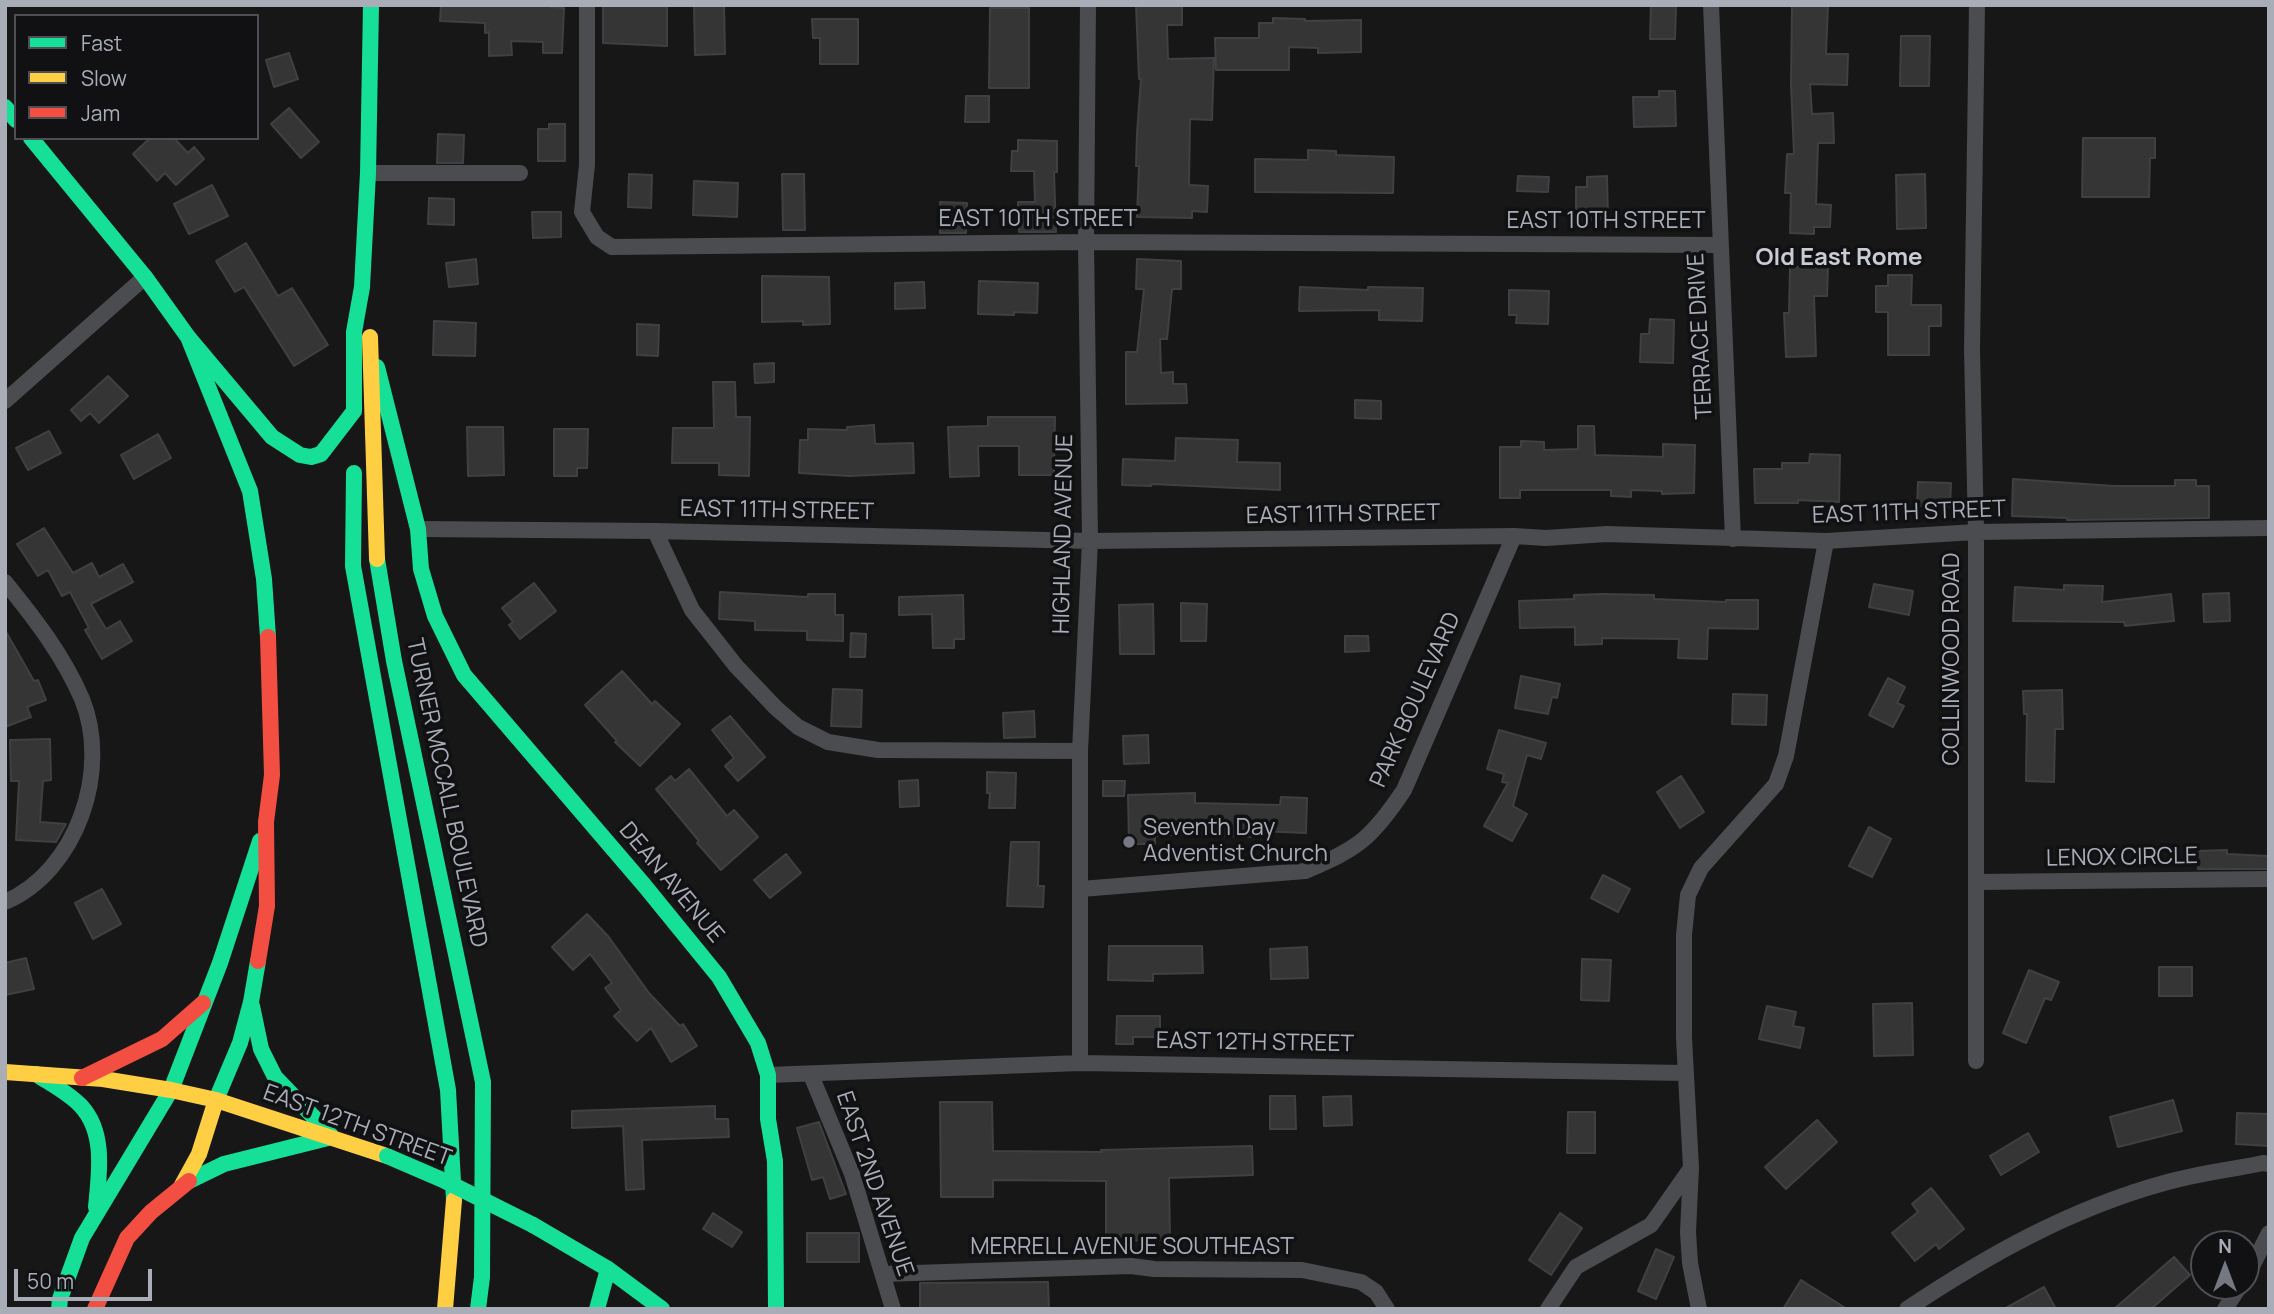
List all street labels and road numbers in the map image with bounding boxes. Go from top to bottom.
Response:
street label: EAST 10TH STREET [938,206,1138,234]
street label: EAST 10TH STREET [1506,208,1706,236]
street label: TERRACE DRIVE [1683,252,1719,420]
street label: HIGHLAND AVENUE [1048,434,1080,634]
street label: EAST 11TH STREET [680,496,874,526]
street label: EAST 11TH STREET [1812,496,2006,530]
street label: EAST 11TH STREET [1246,500,1440,530]
street label: COLLINWOOD ROAD [1939,553,1967,765]
street label: PARK BOULEVARD [1365,608,1467,792]
street label: TURNER MCCALL BOULEVARD [400,636,492,950]
street label: DEAN AVENUE [613,817,729,949]
street label: LENOX CIRCLE [2046,843,2198,873]
street label: EAST 12TH STREET [1156,1027,1354,1059]
street label: EAST 12TH STREET [259,1079,455,1173]
street label: EAST 2ND AVENUE [829,1088,919,1280]
street label: MERRELL AVENUE SOUTHEAST [970,1234,1294,1262]

